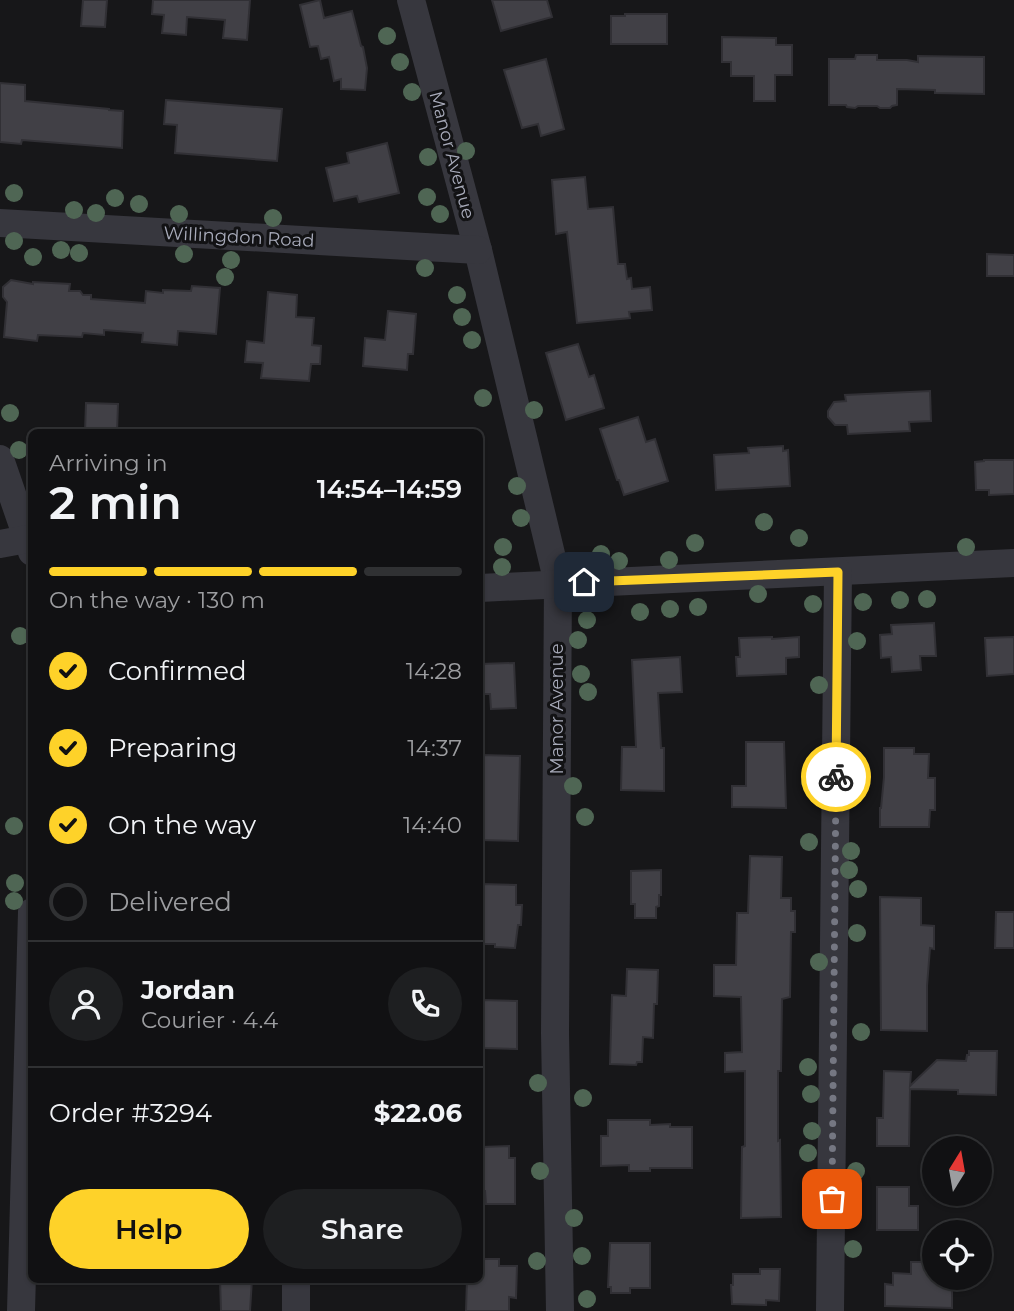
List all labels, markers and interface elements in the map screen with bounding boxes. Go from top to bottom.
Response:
street label: Manor Avenue [424,89,480,221]
street label: Willingdon Road [163,222,315,252]
text: Arriving in [49,449,168,477]
text: 14:54–14:59 [317,473,462,505]
text: 2 min [49,474,182,531]
pin [554,552,614,612]
icon: home [565,563,603,601]
text: On the way · 130 m [49,586,265,614]
street label: Manor Avenue [546,643,568,775]
icon: check [49,652,87,690]
text: Confirmed [108,655,247,687]
text: 14:28 [406,657,462,685]
icon: check [49,729,87,767]
text: Preparing [108,732,237,764]
text: 14:37 [407,734,462,762]
courier [801,742,871,812]
icon: bike [817,758,855,796]
icon: check [49,806,87,844]
text: On the way [108,809,256,841]
text: 14:40 [403,811,462,839]
text: Delivered [108,886,232,918]
button: person [49,967,123,1041]
button: phone [388,967,462,1041]
text: Jordan [141,974,235,1006]
text: Courier · 4.4 [141,1006,278,1034]
text: Order #3294 [49,1097,212,1129]
text: $22.06 [374,1097,462,1129]
north arrow [922,1136,992,1206]
map controls [922,1136,992,1290]
pin [802,1169,862,1229]
icon: bag [813,1180,851,1218]
button: Help [49,1189,249,1269]
button: Share [263,1189,462,1269]
button: locate [922,1220,992,1290]

